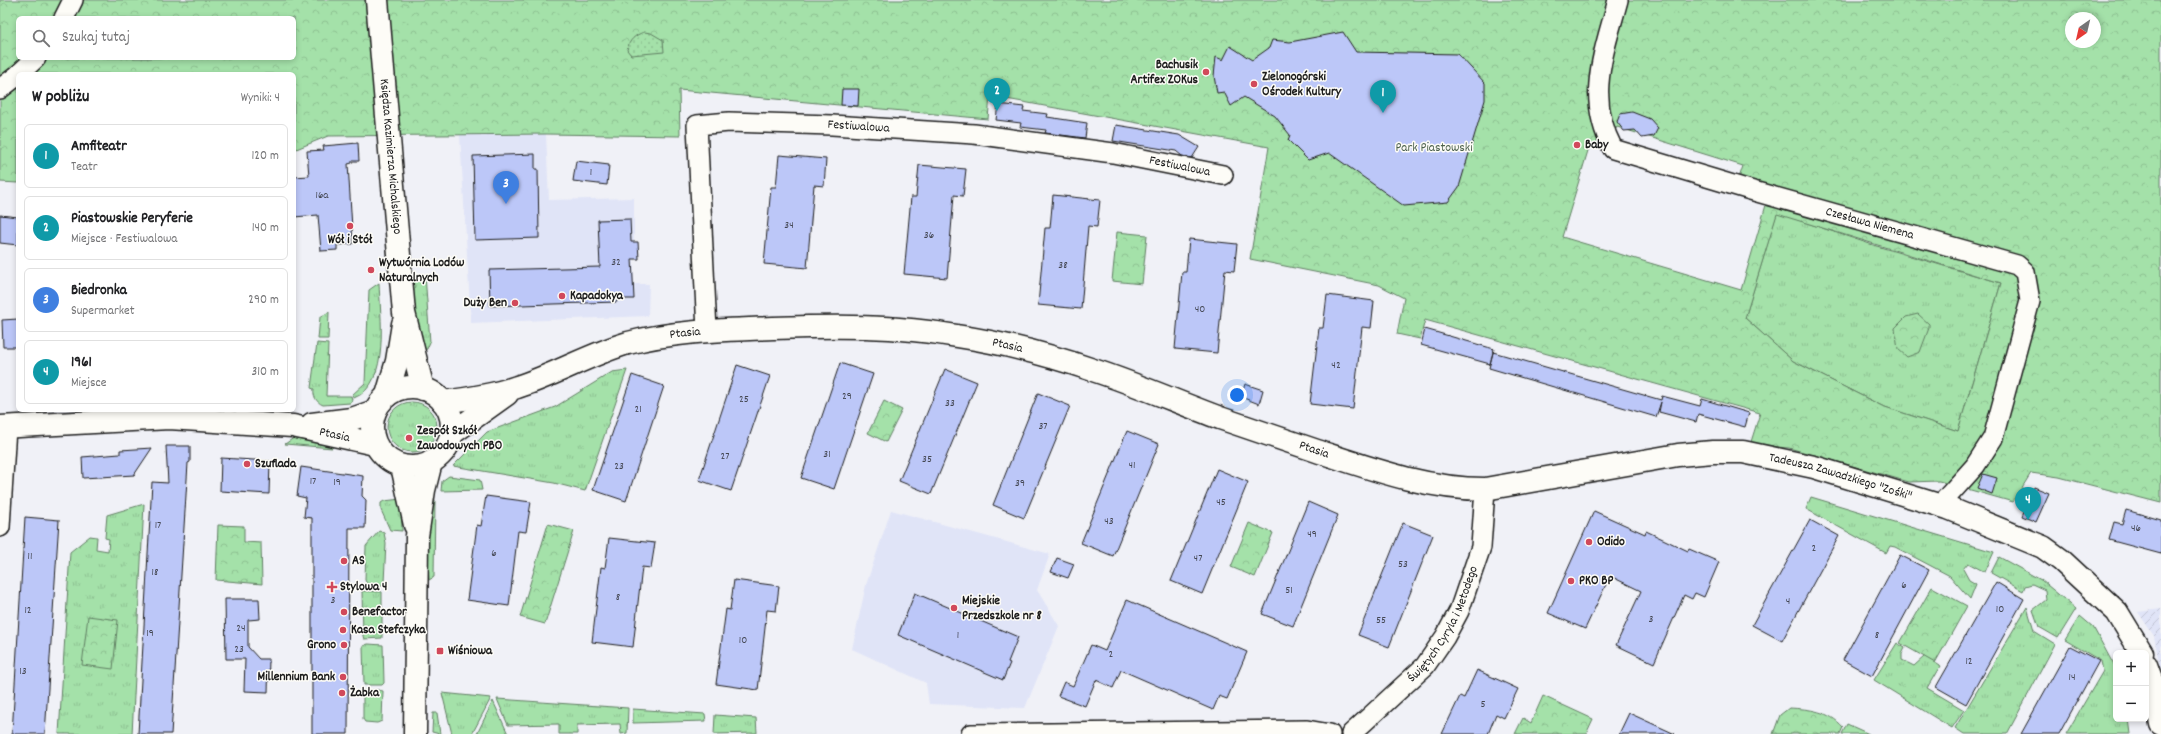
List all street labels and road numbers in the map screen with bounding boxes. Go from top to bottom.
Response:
street label: Księdza Kazimierza Michalskiego [374,78,407,235]
street label: Festiwalowa [827,115,891,138]
street label: Festiwalowa [1147,151,1213,182]
street label: Czesława Niemena [1823,202,1917,245]
street label: Ptasia [668,322,702,344]
street label: Ptasia [990,333,1026,359]
street label: Ptasia [317,423,352,448]
street label: Ptasia [1296,436,1332,464]
street label: Tadeusza Zawadzkiego "Zośki" [1767,448,1914,506]
street label: Świętych Cyryla i Metodego [1403,563,1483,687]

